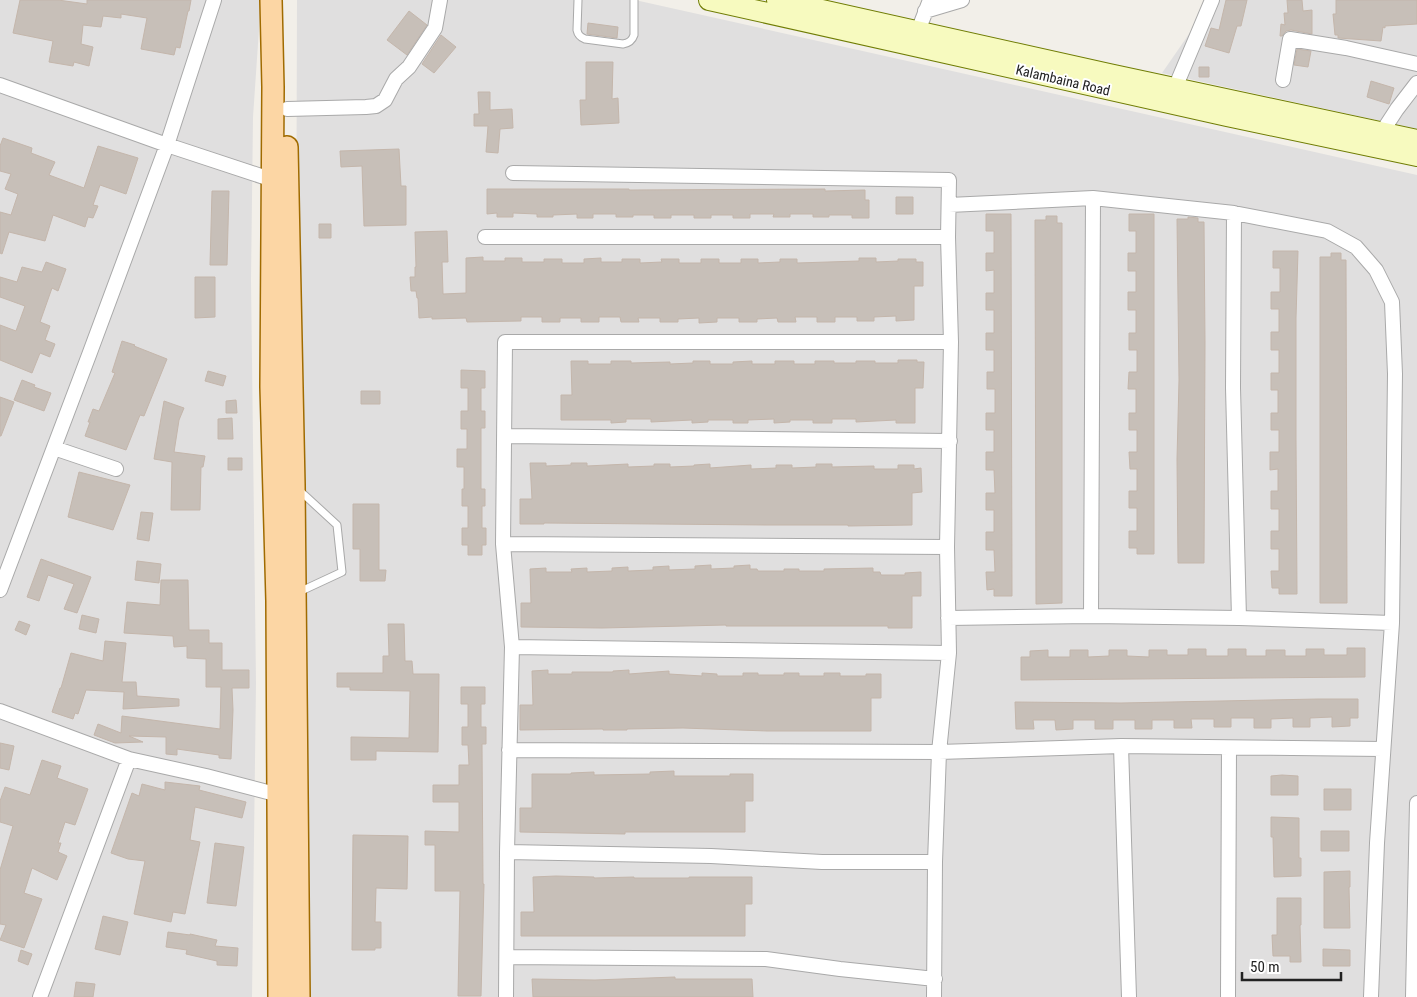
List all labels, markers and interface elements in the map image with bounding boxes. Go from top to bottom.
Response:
street label: Kalambaina Road [1014,61,1112,99]
scale bar [1242,950,1341,982]
text: 50 m [1250,958,1280,976]

